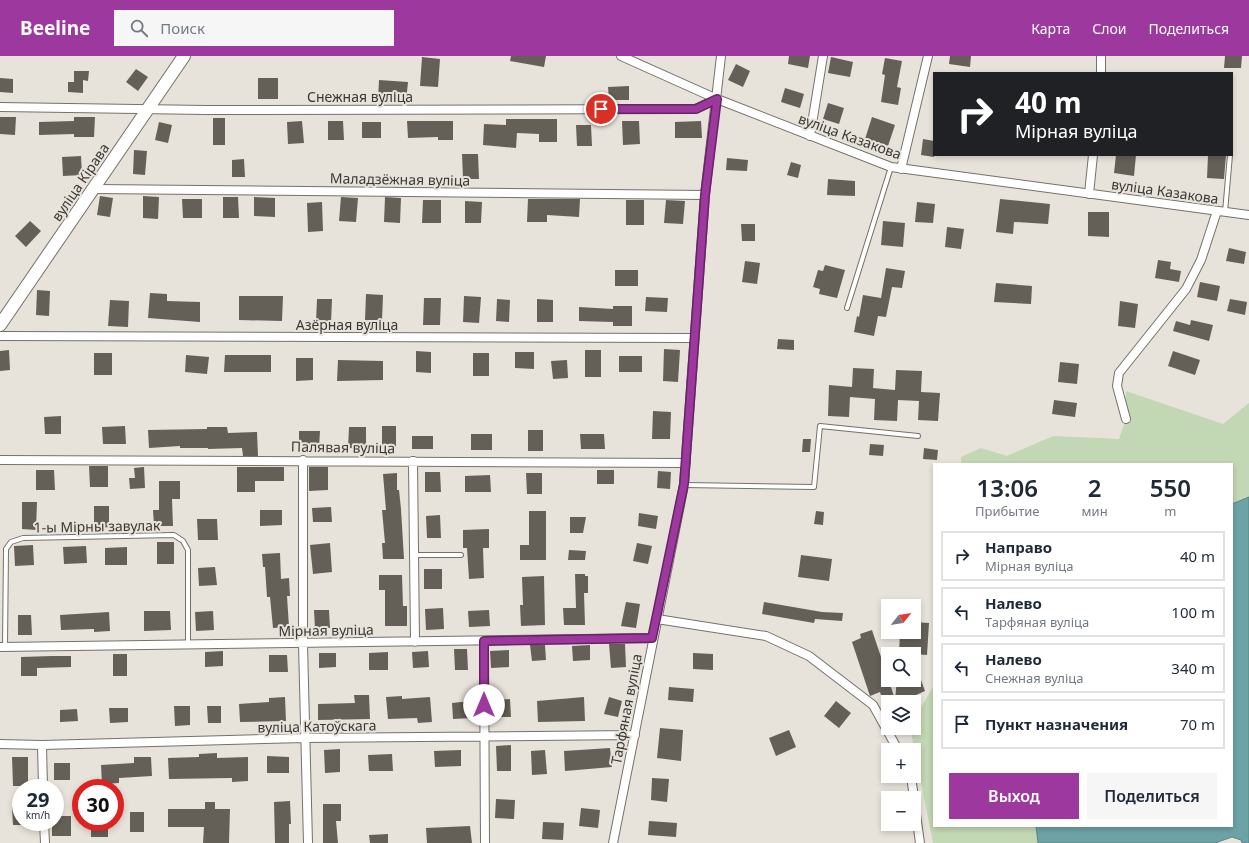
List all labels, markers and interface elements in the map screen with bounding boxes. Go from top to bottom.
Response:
search box [114,10,394,46]
text: Beeline [20,15,90,41]
icon: search [128,17,150,39]
text: Поиск [160,18,205,38]
text: Карта [1031,19,1070,38]
text: Слои [1092,19,1126,38]
text: Поделиться [1148,19,1229,38]
text: 40 m [1015,83,1082,121]
street label: Снежная вуліца [307,87,413,106]
icon: right [949,88,1001,140]
pin [584,92,618,126]
icon: arrive [590,98,612,120]
street label: вуліца Казакова [796,109,904,163]
text: Мірная вуліца [1015,119,1138,143]
street label: вуліца Кірава [47,139,113,225]
street label: Маладзёжная вуліца [330,168,470,190]
street label: вуліца Казакова [1110,174,1220,208]
street label: Азёрная вуліца [296,315,398,334]
street label: Палявая вуліца [291,437,395,457]
text: 13:06 [977,471,1038,504]
text: 2 [1088,471,1101,504]
text: 550 [1150,471,1191,504]
text: Прибытие [975,502,1040,520]
text: мин [1082,502,1108,520]
text: m [1164,502,1176,520]
street label: 1-ы Мірны завулак [33,515,161,537]
text: Направо [985,537,1052,557]
icon: right [951,545,973,567]
text: 40 m [1180,546,1215,566]
text: Мірная вуліца [985,557,1073,575]
text: Налево [985,593,1042,613]
north arrow [881,599,921,639]
map controls [881,599,921,831]
icon: left [951,601,973,623]
text: 100 m [1171,602,1215,622]
text: Тарфяная вуліца [985,613,1089,631]
street label: Мірная вуліца [278,620,374,640]
button: search [881,647,921,687]
text: Налево [985,649,1042,669]
street label: Тарфяная вуліца [606,652,646,766]
icon: left [951,657,973,679]
text: 340 m [1171,658,1215,678]
text: Снежная вуліца [985,669,1084,687]
position arrow [463,684,505,726]
button: layers [881,695,921,735]
icon: arrive [951,713,973,735]
text: Пункт назначения [985,714,1128,734]
text: 70 m [1180,714,1215,734]
street label: вуліца Катоўскага [257,715,377,737]
button: + [881,743,921,783]
button: Выход [949,773,1079,819]
button: Поделиться [1087,773,1217,819]
speed limit sign: 30 [72,779,124,831]
text: 29 [27,786,49,813]
button: − [881,791,921,831]
text: km/h [26,808,50,822]

